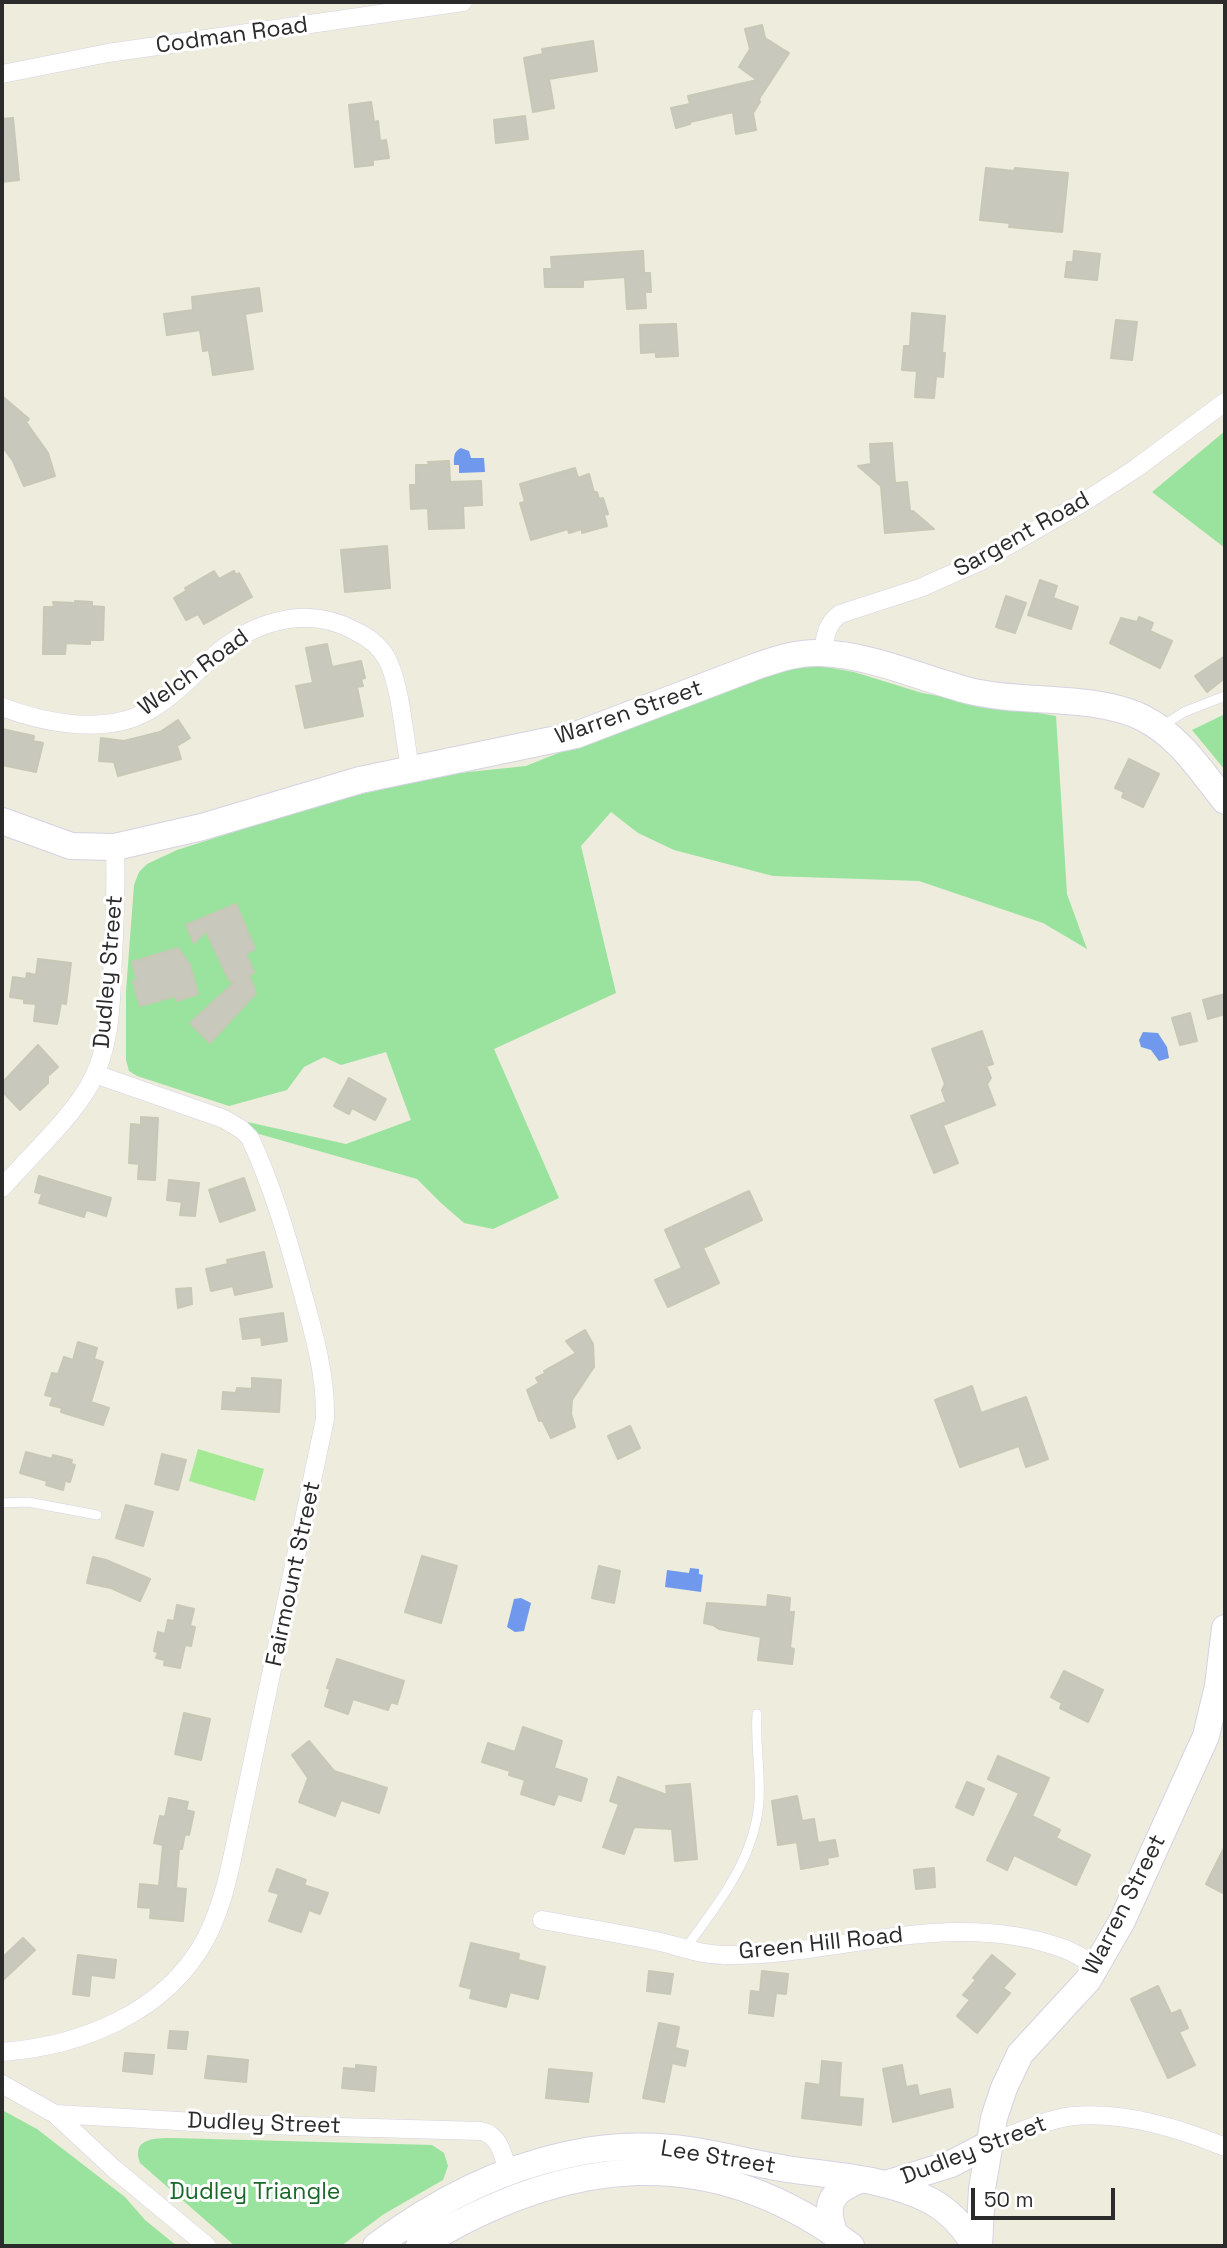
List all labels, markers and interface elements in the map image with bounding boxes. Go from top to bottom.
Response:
street label: Codman Road [154,12,310,60]
street label: Sargent Road [949,486,1095,584]
street label: Welch Road [134,624,254,722]
street label: Warren Street [552,675,706,751]
street label: Dudley Street [89,894,129,1050]
street label: Fairmount Street [261,1479,327,1669]
street label: Warren Street [1078,1830,1172,1980]
street label: Green Hill Road [737,1922,905,1966]
street label: Dudley Street [187,2108,341,2140]
street label: Dudley Street [897,2111,1051,2191]
street label: Lee Street [659,2135,777,2181]
scale bar [975,2174,1118,2218]
park label: Dudley Triangle [170,2179,340,2207]
text: 50 m [984,2186,1034,2213]

